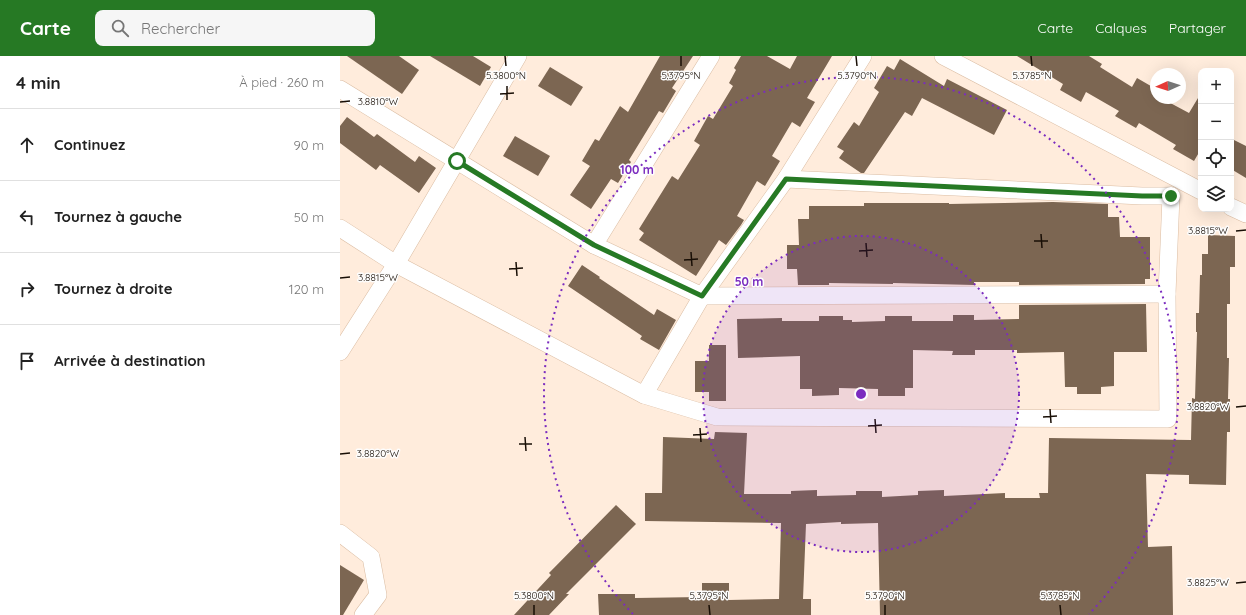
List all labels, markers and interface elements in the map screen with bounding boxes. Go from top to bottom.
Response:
search box [95,10,375,46]
text: Carte [20,16,71,40]
icon: search [109,17,131,39]
text: Rechercher [141,19,220,38]
text: Carte [1038,19,1073,37]
text: Calques [1095,19,1147,37]
text: Partager [1169,19,1226,37]
north arrow [1150,68,1186,104]
map controls [1198,68,1234,212]
button: + [1198,68,1234,104]
text: 5.3800°N [486,69,526,82]
text: 5.3795°N [661,69,701,82]
text: 5.3790°N [837,69,877,82]
text: 5.3785°N [1013,69,1051,82]
text: 4 min [16,72,61,93]
text: À pied · 260 m [239,74,324,90]
text: 3.8810°W [358,95,399,108]
button: − [1198,104,1234,140]
icon: ahead [16,134,38,156]
text: Continuez [54,135,125,154]
text: 90 m [294,137,324,153]
button: locate [1198,140,1234,176]
route start [448,152,466,170]
text: 100 m [620,162,654,177]
button: layers [1198,176,1234,212]
route end [1162,187,1180,205]
icon: left [16,206,38,228]
text: Tournez à gauche [54,207,182,226]
text: 50 m [294,209,324,225]
text: 3.8815°W [1188,224,1228,237]
text: 3.8815°W [358,271,398,284]
text: 50 m [735,274,763,289]
icon: right [16,278,38,300]
text: Tournez à droite [54,279,173,298]
text: 120 m [289,281,324,297]
icon: arrive [16,350,38,372]
text: Arrivée à destination [54,351,206,370]
centre of rings [854,387,868,401]
text: 3.8820°W [1187,400,1229,413]
text: 3.8820°W [357,447,399,460]
text: 3.8825°W [1187,576,1229,589]
text: 5.3800°N [514,589,554,602]
text: 5.3795°N [689,589,729,602]
text: 5.3790°N [865,589,905,602]
text: 5.3785°N [1041,589,1079,602]

